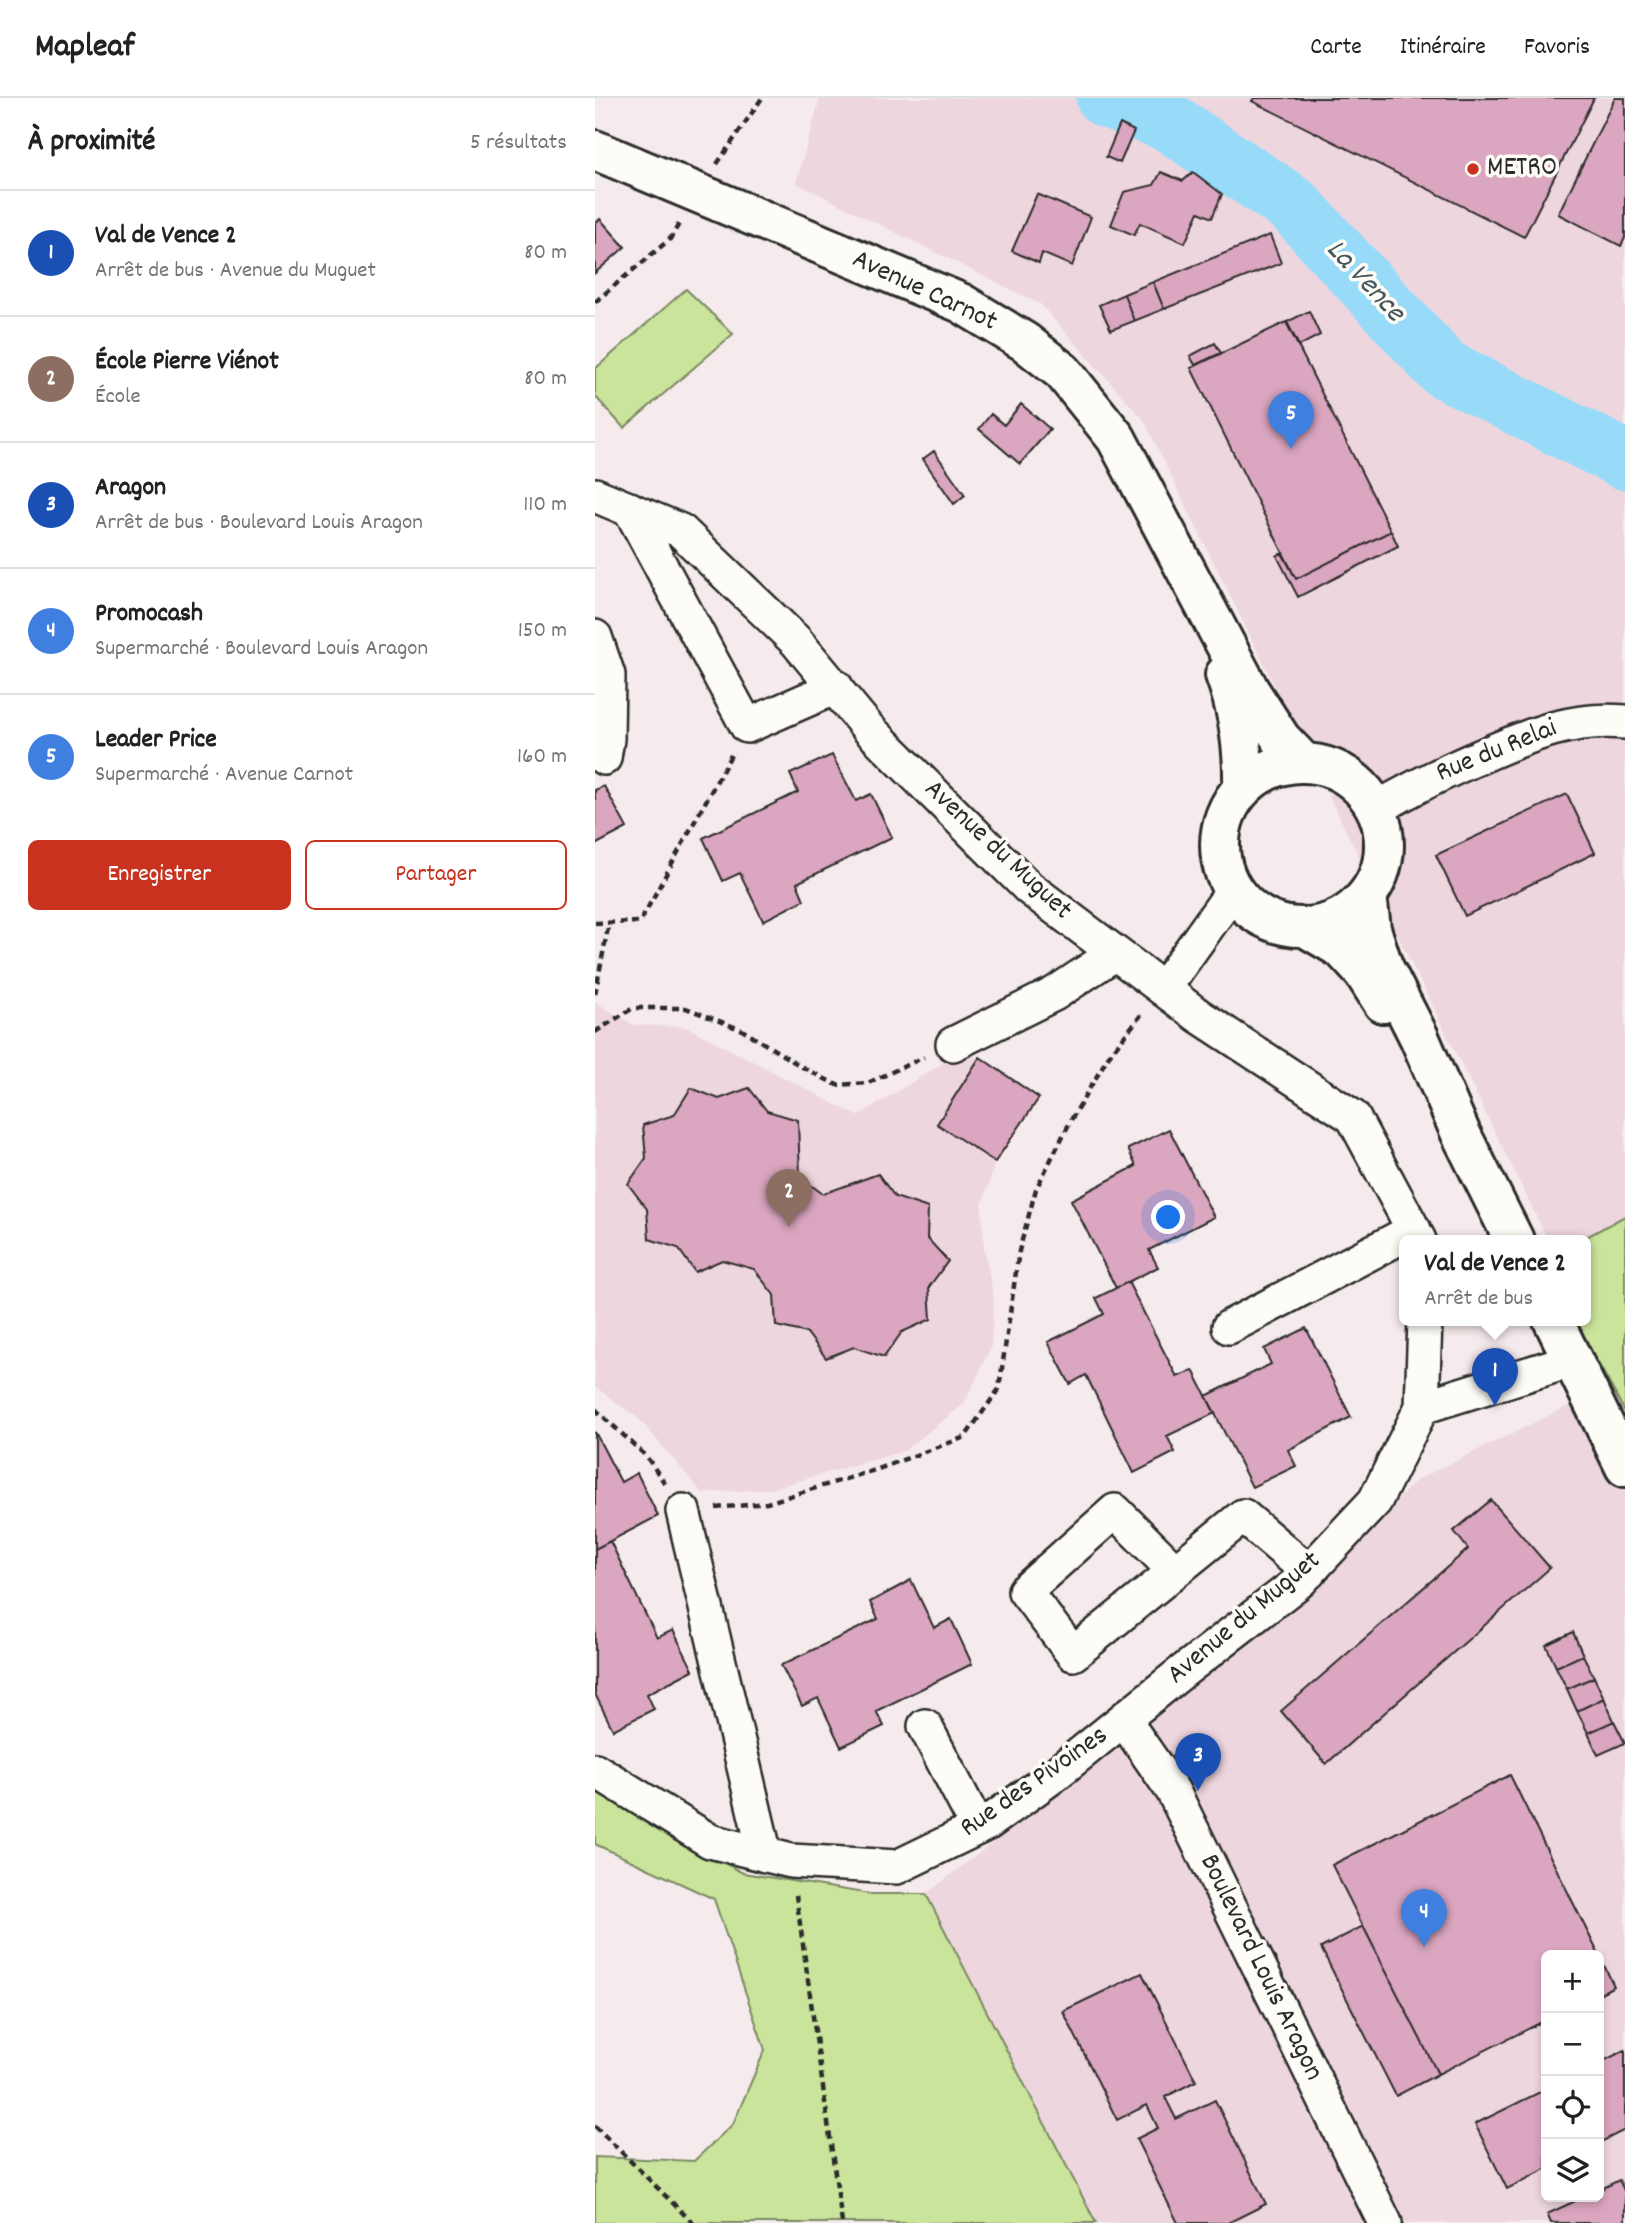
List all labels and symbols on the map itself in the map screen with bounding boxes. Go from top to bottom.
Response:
place label: METRO [1487,149,1557,189]
marker: METRO [1465,161,1481,177]
water label: La Vence [1314,231,1415,335]
street label: Avenue Carnot [845,241,1003,343]
pin: 5 [1268,391,1314,449]
street label: Rue du Relai [1431,710,1563,794]
street label: Avenue du Muguet [914,772,1080,930]
pin: 2 [766,1169,812,1227]
your location [1151,1200,1185,1234]
pin: 1 [1472,1348,1518,1406]
street label: Avenue du Muguet [1159,1543,1331,1695]
street label: Rue des Pivoines [953,1717,1117,1849]
pin: 3 [1175,1733,1221,1791]
street label: Boulevard Louis Aragon [1188,1848,1332,2088]
pin: 4 [1401,1889,1447,1947]

